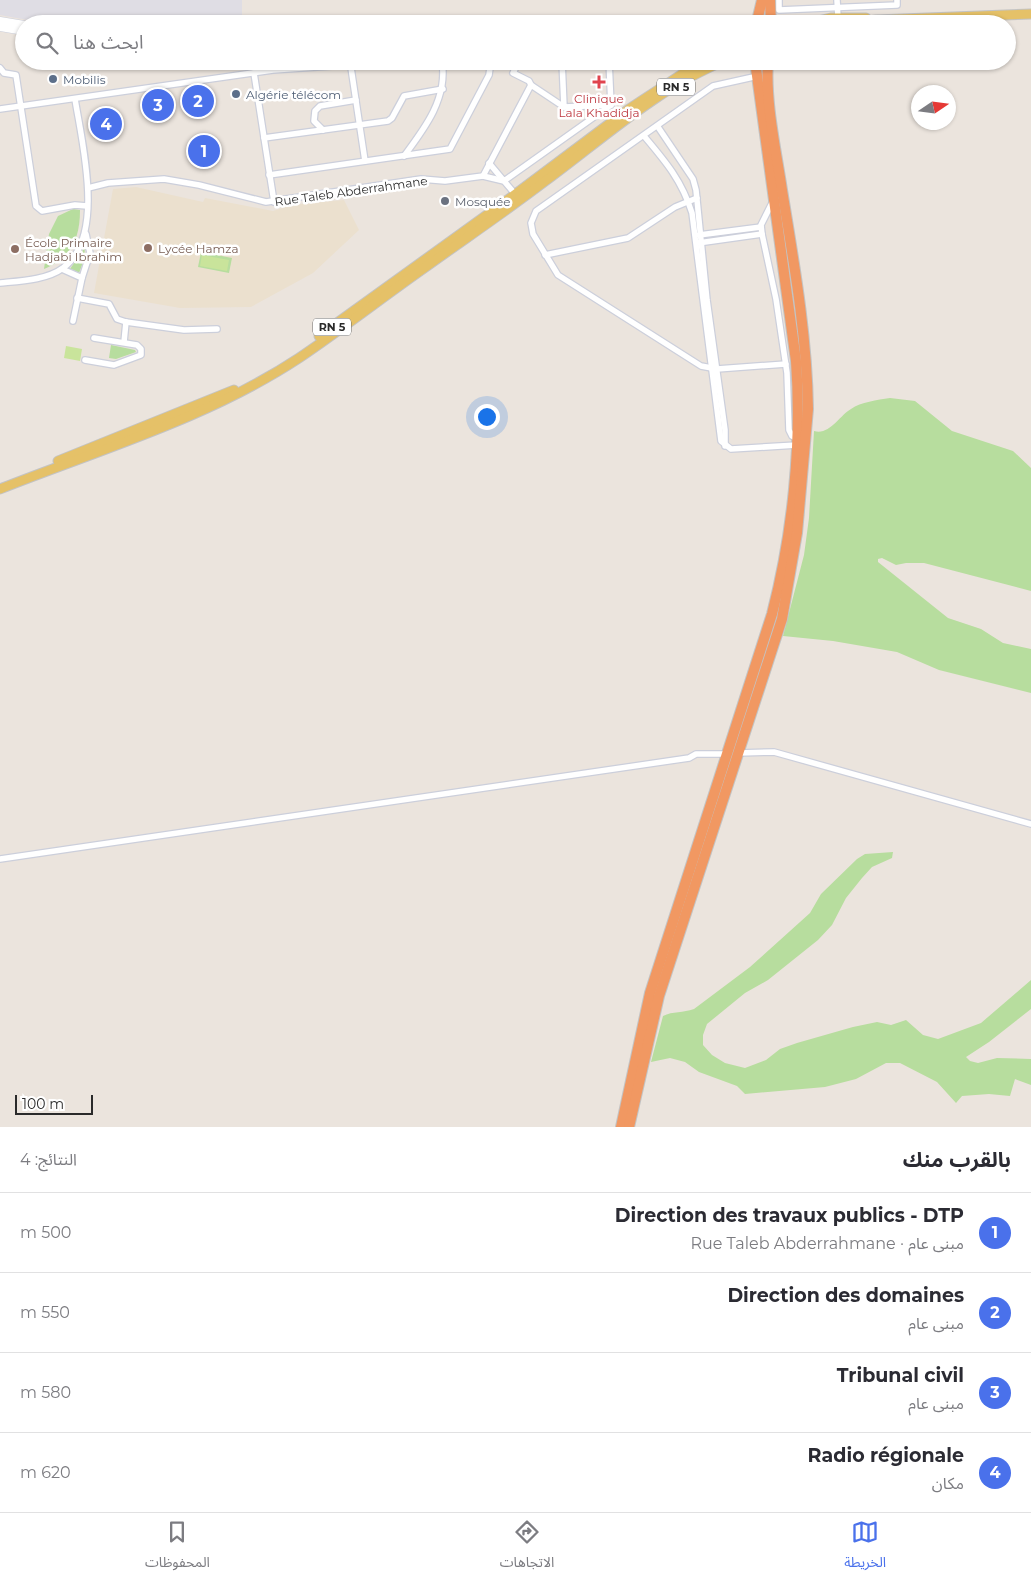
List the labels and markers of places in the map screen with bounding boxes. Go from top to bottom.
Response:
place label: Mobilis [63,72,106,87]
marker: Mobilis [47,73,59,85]
marker: Clinique Lala Khadidja [592,75,606,89]
pin: 2 [182,82,214,120]
pin: 3 [142,86,174,124]
place label: Algérie télécom [246,87,341,102]
marker: Algérie télécom [230,88,242,100]
place label: Clinique Lala Khadidja [558,91,640,120]
pin: 4 [90,105,122,143]
pin: 1 [188,132,220,170]
place label: Mosquée [455,194,511,209]
marker: Mosquée [439,195,451,207]
place label: École Primaire Hadjabi Ibrahim [25,235,122,264]
place label: Lycée Hamza [158,241,238,256]
marker: Lycée Hamza [142,242,154,254]
marker: École Primaire Hadjabi Ibrahim [9,243,21,255]

